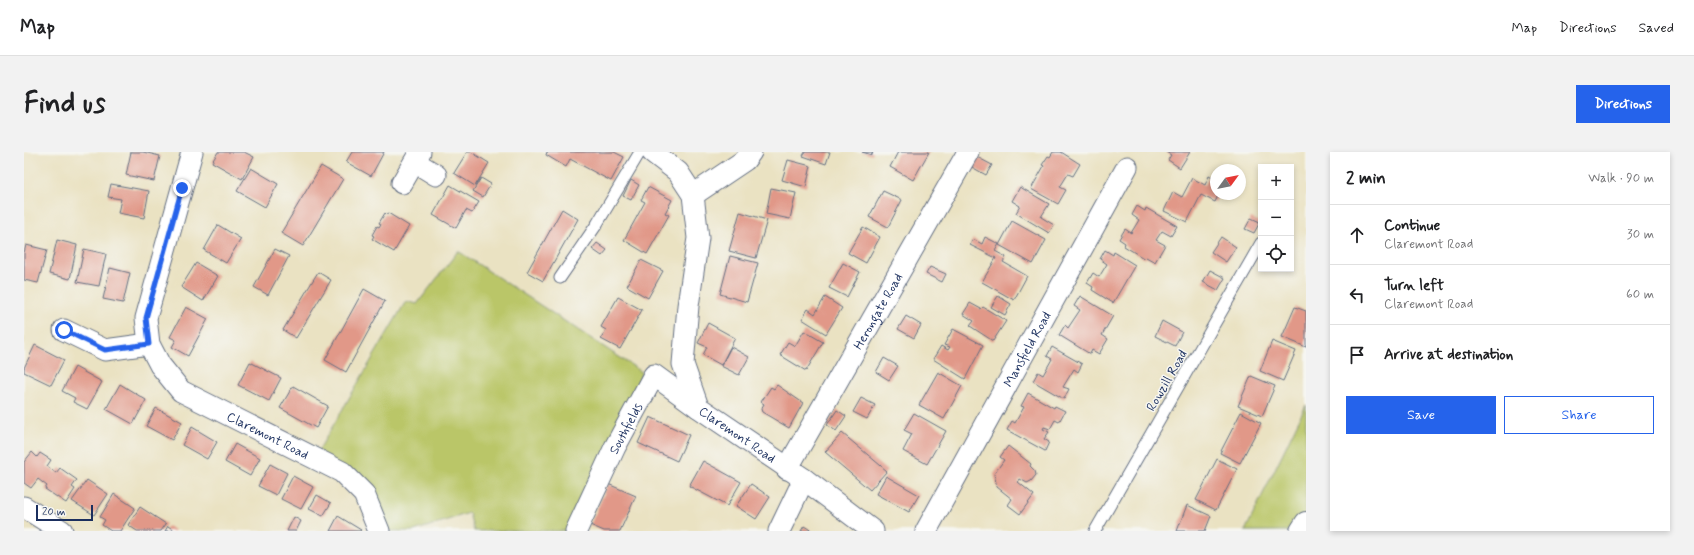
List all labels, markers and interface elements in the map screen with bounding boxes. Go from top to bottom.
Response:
text: Map [20,15,55,40]
text: Map [1511,19,1537,37]
text: Directions [1559,19,1617,37]
text: Saved [1639,19,1674,37]
button: Directions [1576,85,1670,123]
text: Find us [24,86,105,123]
north arrow [1210,164,1246,200]
map controls [1258,164,1294,272]
button: + [1258,164,1294,200]
text: 2 min [1346,167,1386,189]
text: Walk · 90 m [1588,170,1654,187]
route end [173,179,191,197]
button: − [1258,200,1294,236]
text: Continue [1384,216,1440,236]
icon: ahead [1346,224,1368,246]
text: 30 m [1627,226,1654,243]
button: locate [1258,236,1294,272]
text: Claremont Road [1384,236,1473,253]
street label: Herongate Road [850,270,907,353]
text: Turn left [1384,276,1444,296]
icon: left [1346,284,1368,306]
text: 60 m [1626,286,1654,303]
text: Claremont Road [1384,296,1473,313]
street label: Mansfield Road [1000,309,1056,390]
route start [55,321,73,339]
icon: arrive [1346,344,1368,366]
text: Arrive at destination [1384,345,1513,365]
street label: Rowzill Road [1143,347,1192,414]
button: Save [1346,396,1496,434]
button: Share [1504,396,1654,434]
street label: Southfields [606,400,647,457]
street label: Claremont Road [695,403,779,467]
street label: Claremont Road [224,408,311,464]
scale bar [36,503,93,522]
text: 20 m [42,505,65,519]

